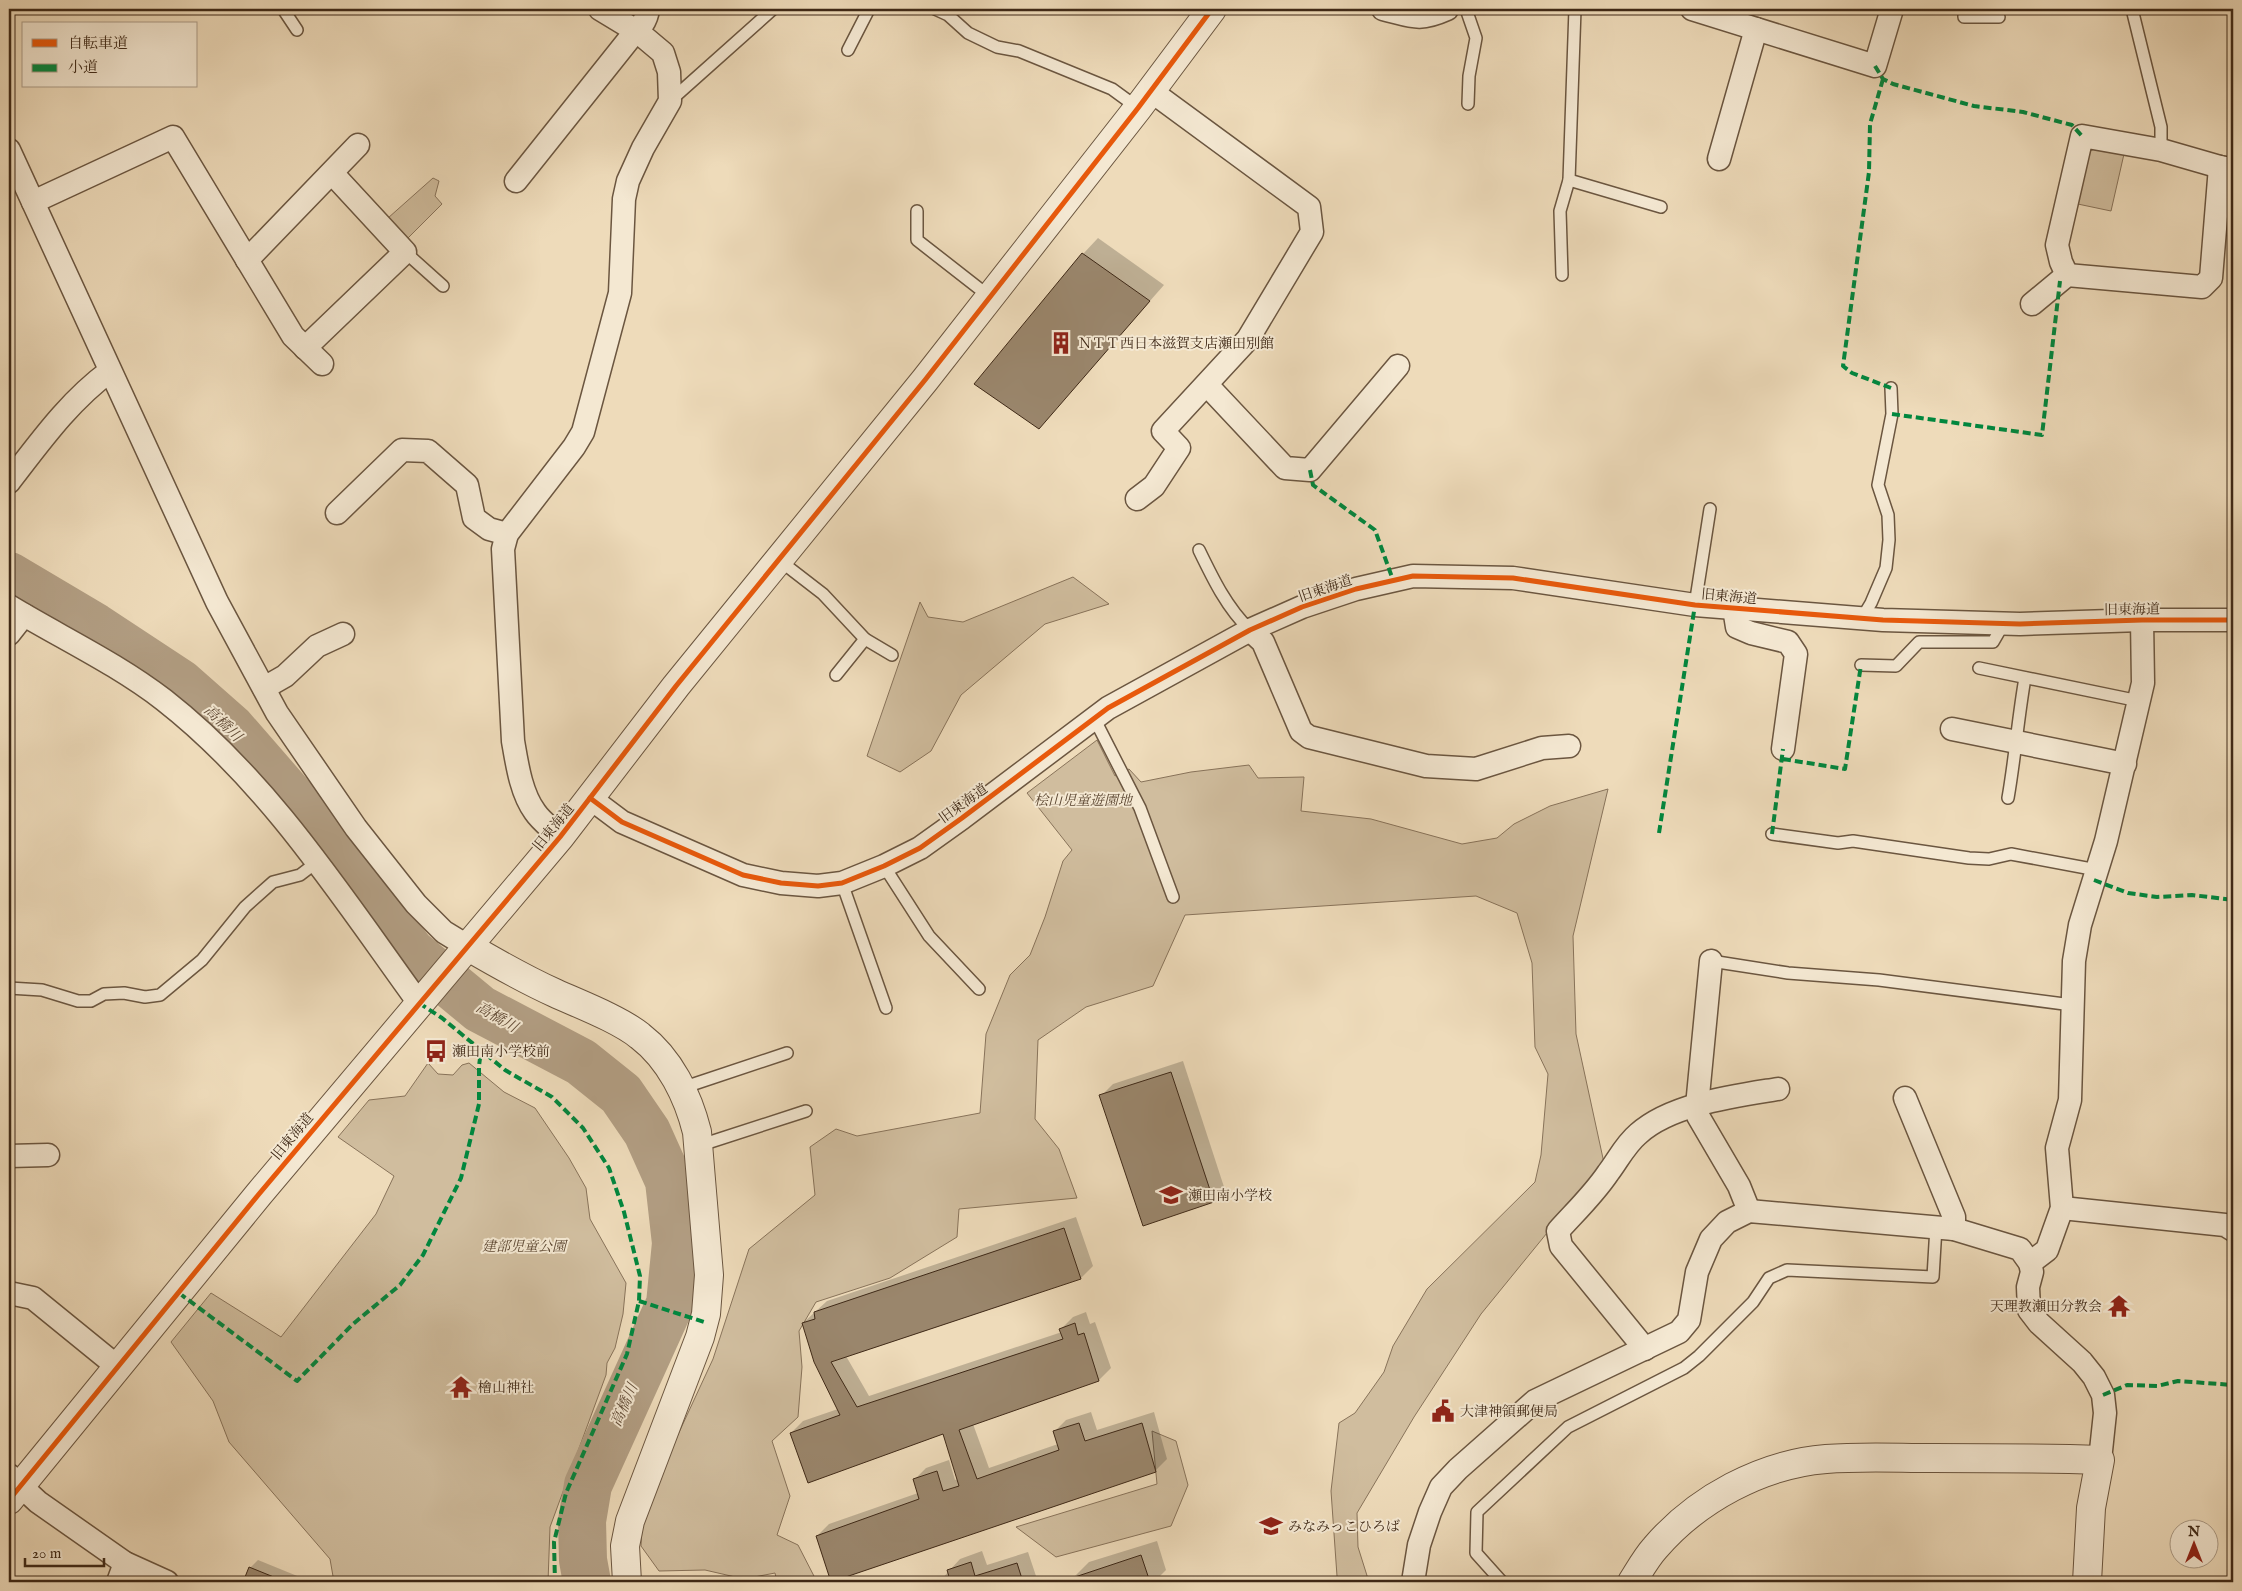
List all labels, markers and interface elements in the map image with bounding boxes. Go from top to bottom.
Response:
legend [22,22,198,88]
text: 自転車道 [68,34,128,53]
text: 小道 [68,58,98,77]
building icon: ＮＴＴ西日本滋賀支店瀬田別館 [1048,330,1074,356]
place label: ＮＴＴ西日本滋賀支店瀬田別館 [1078,335,1274,353]
street label: 旧東海道 [1296,571,1355,607]
street label: 旧東海道 [1700,586,1758,608]
street label: 旧東海道 [2104,601,2160,619]
water label: 高橋川 [200,701,247,747]
street label: 旧東海道 [936,780,992,828]
park label: 桧山児童遊園地 [1034,792,1134,810]
street label: 旧東海道 [529,800,578,855]
water label: 高橋川 [473,998,523,1038]
bus stop icon: 瀬田南小学校前 [423,1038,449,1064]
place label: 瀬田南小学校前 [452,1043,550,1061]
street label: 旧東海道 [268,1109,318,1164]
school or university icon: 瀬田南小学校 [1158,1182,1184,1208]
place label: 瀬田南小学校 [1188,1187,1272,1205]
park label: 建部児童公園 [482,1238,568,1256]
temple icon: 天理教瀬田分教会 [2106,1293,2132,1319]
place label: 天理教瀬田分教会 [1990,1298,2102,1316]
temple icon: 檜山神社 [448,1374,474,1400]
place label: 檜山神社 [478,1379,534,1397]
water label: 高橋川 [607,1379,643,1430]
public building icon: 大津神領郵便局 [1430,1398,1456,1424]
place label: 大津神領郵便局 [1460,1403,1558,1421]
school or university icon: みなみっこひろば [1258,1513,1284,1539]
place label: みなみっこひろば [1288,1518,1400,1536]
north arrow [2170,1518,2220,1568]
text: N [2187,1523,2200,1541]
scale bar [25,1536,104,1568]
text: 20 m [32,1544,62,1563]

